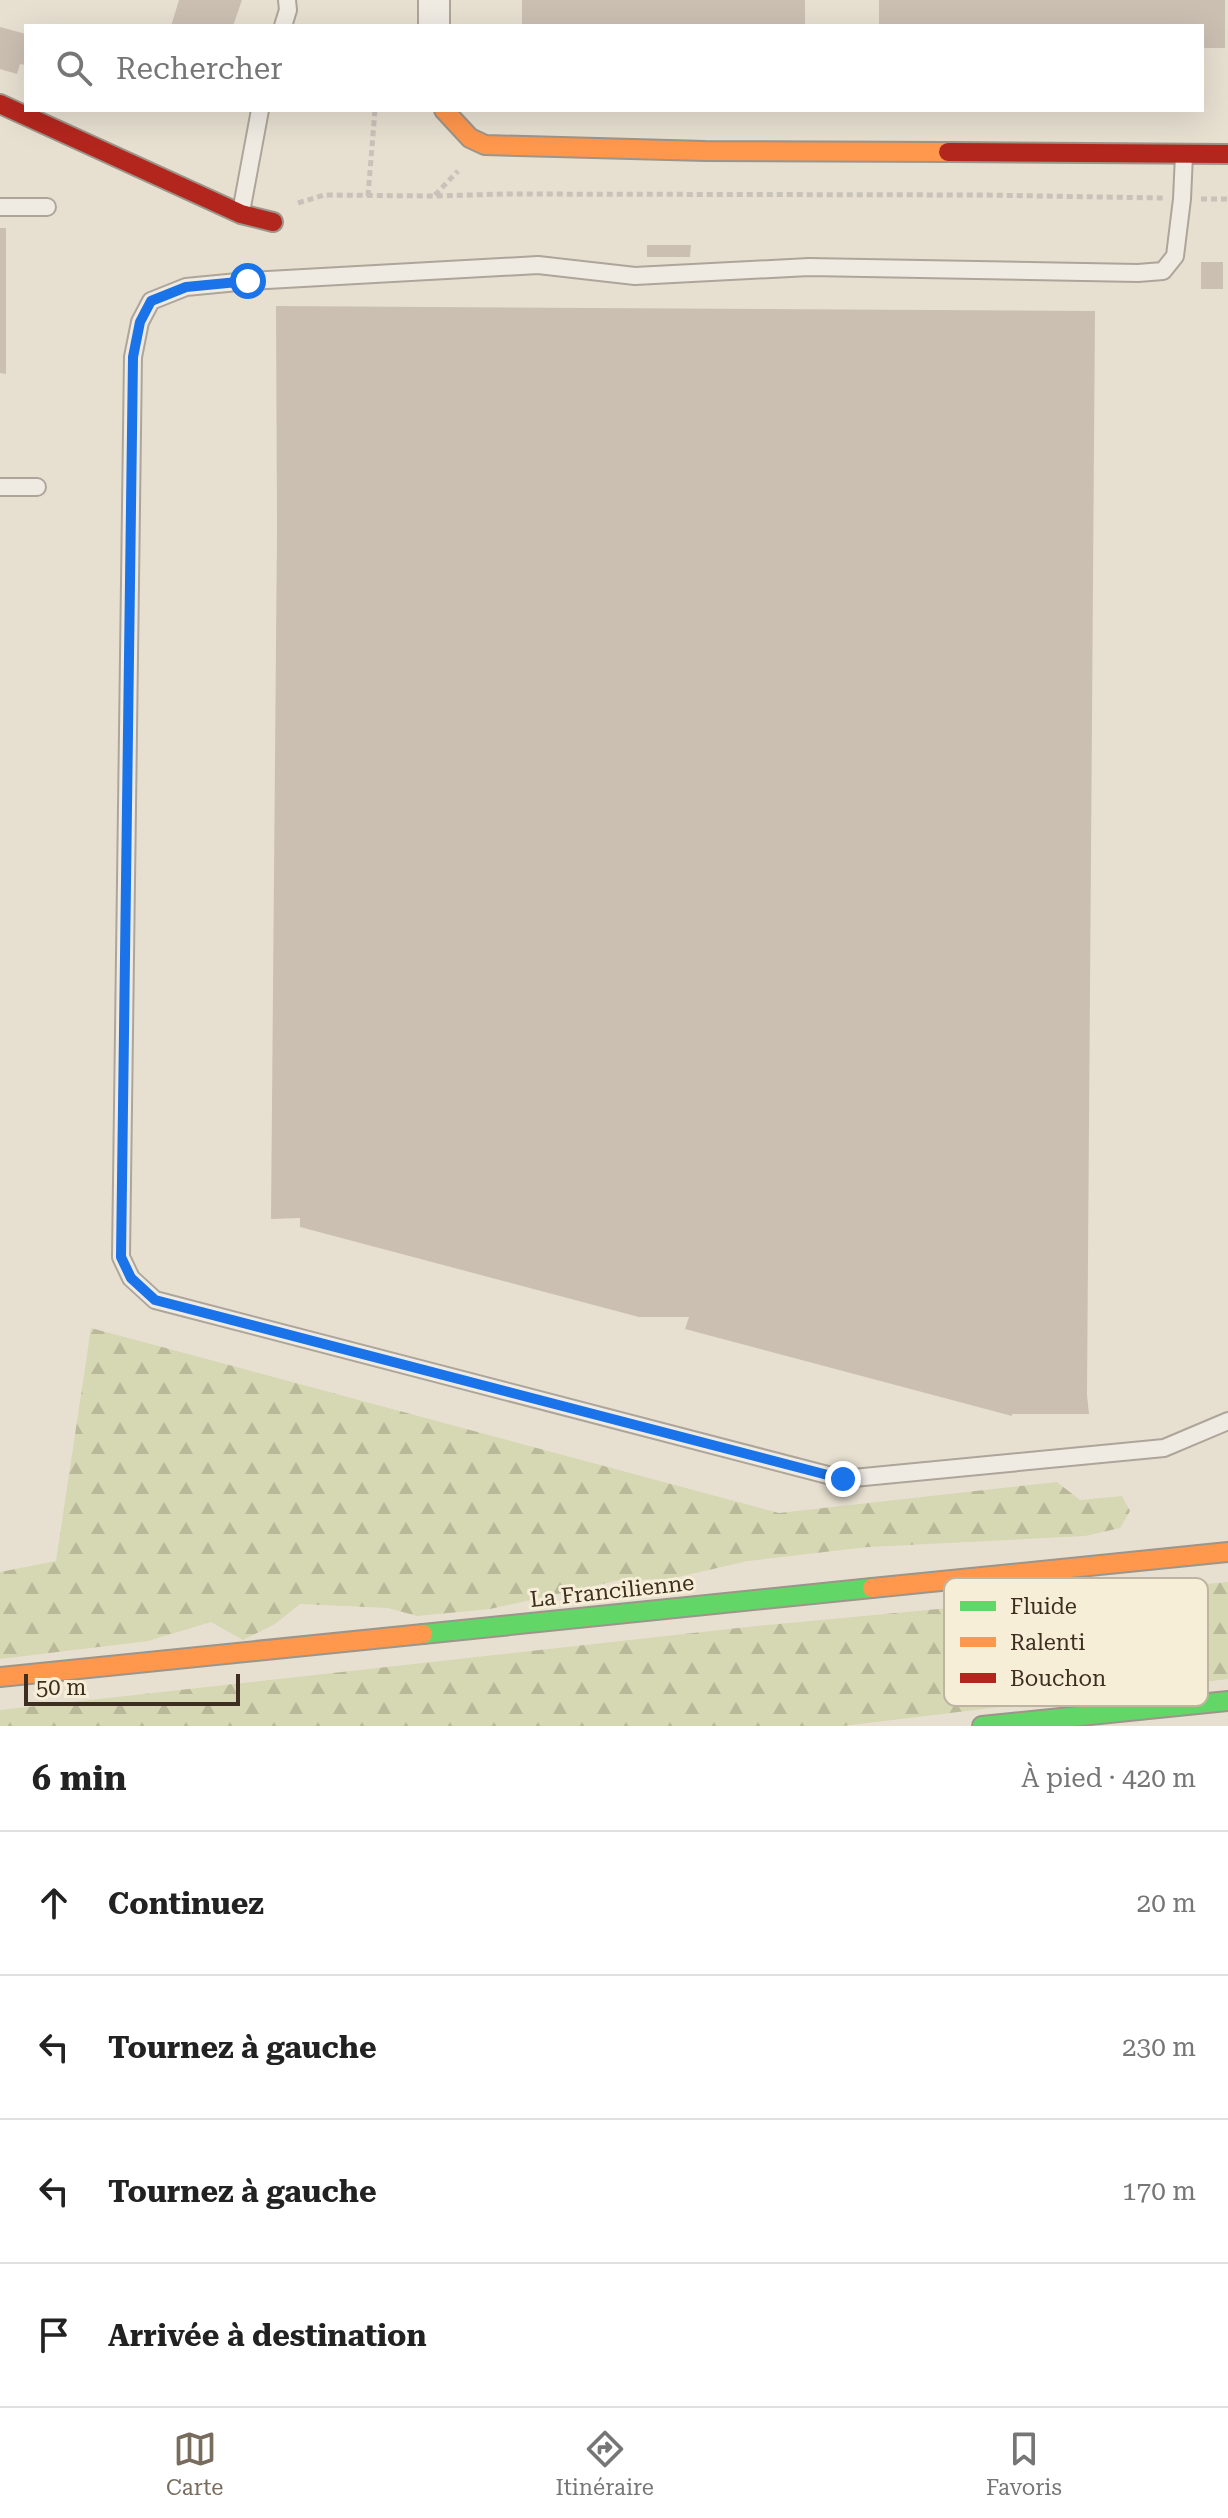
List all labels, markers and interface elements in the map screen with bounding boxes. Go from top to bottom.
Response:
search box [24,24,1204,112]
icon: search [52,46,96,90]
text: Rechercher [116,51,283,86]
route start [230,263,266,299]
route end [825,1461,861,1497]
street label: La Francilienne [529,1570,695,1612]
legend [944,1578,1208,1706]
text: Fluide [1010,1594,1077,1619]
text: Ralenti [1010,1630,1085,1655]
text: Bouchon [1010,1666,1106,1691]
scale bar [24,1670,240,1706]
text: 50 m [36,1675,86,1700]
text: 6 min [32,1758,127,1798]
text: À pied · 420 m [1021,1763,1196,1793]
icon: ahead [32,1881,76,1925]
text: Continuez [108,1886,264,1921]
text: 20 m [1137,1888,1196,1918]
icon: left [32,2025,76,2069]
text: Tournez à gauche [108,2030,377,2065]
text: 230 m [1122,2032,1196,2062]
icon: left [32,2169,76,2213]
text: Tournez à gauche [108,2174,377,2209]
text: 170 m [1122,2176,1196,2206]
icon: arrive [32,2313,76,2357]
text: Arrivée à destination [108,2318,427,2353]
tab: Carte [166,2427,223,2500]
tab: Itinéraire [555,2427,654,2500]
tab: Favoris [986,2427,1062,2500]

